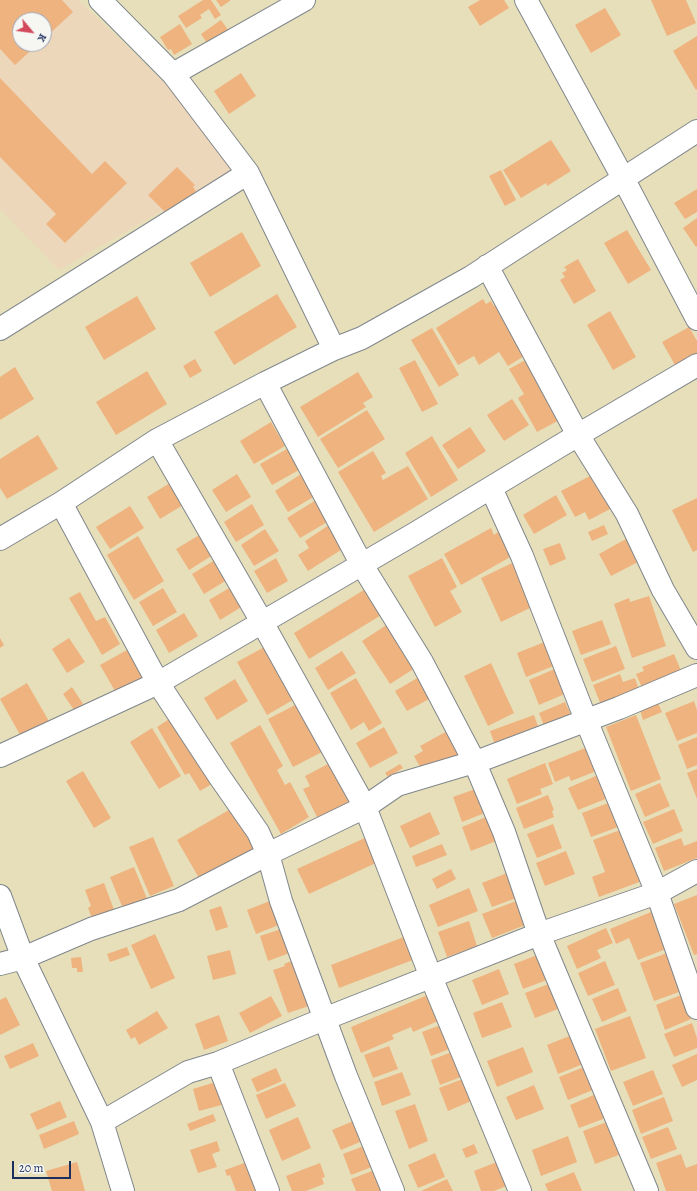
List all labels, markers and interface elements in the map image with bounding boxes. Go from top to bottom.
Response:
north arrow [12,12,52,52]
text: K [34,31,50,44]
scale bar [14,1153,73,1179]
text: 20 m [19,1160,43,1176]

